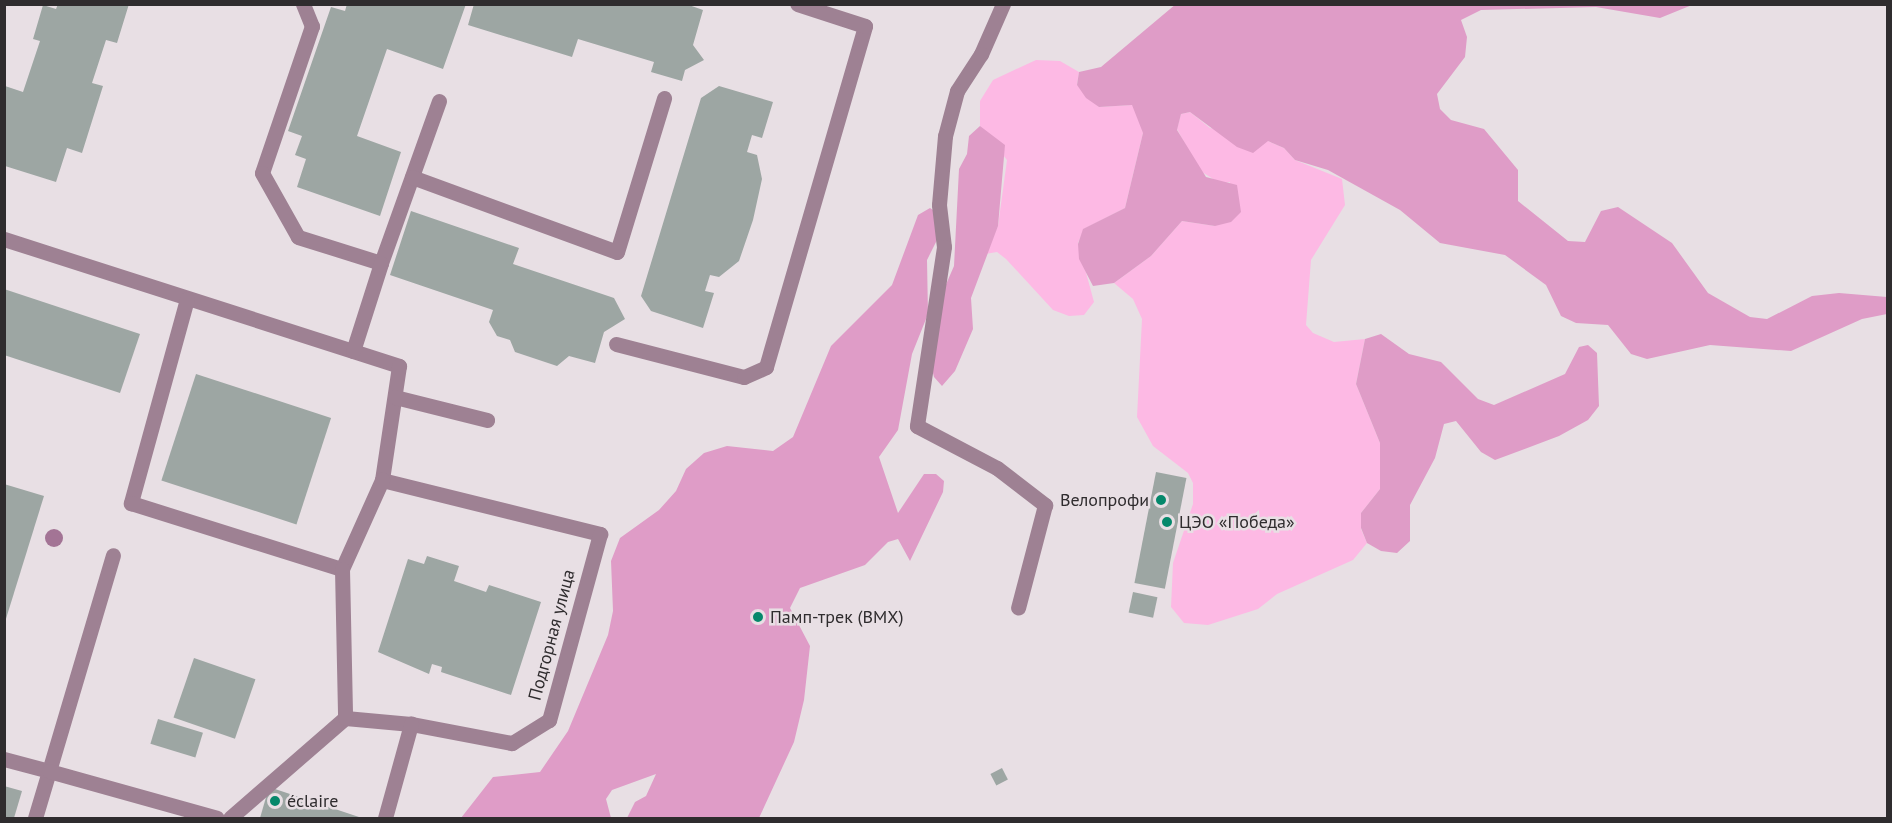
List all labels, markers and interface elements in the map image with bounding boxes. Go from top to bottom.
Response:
place label: Велопрофи [1060,489,1149,511]
marker: Велопрофи [1154,493,1168,507]
place label: ЦЭО «Победа» [1179,511,1295,533]
marker: ЦЭО «Победа» [1160,515,1174,529]
street label: Подгорная улица [524,567,580,703]
place label: Памп-трек (BMX) [770,606,904,628]
marker: Памп-трек (BMX) [751,610,765,624]
place label: éclaire [287,790,338,812]
marker: éclaire [268,794,282,808]

